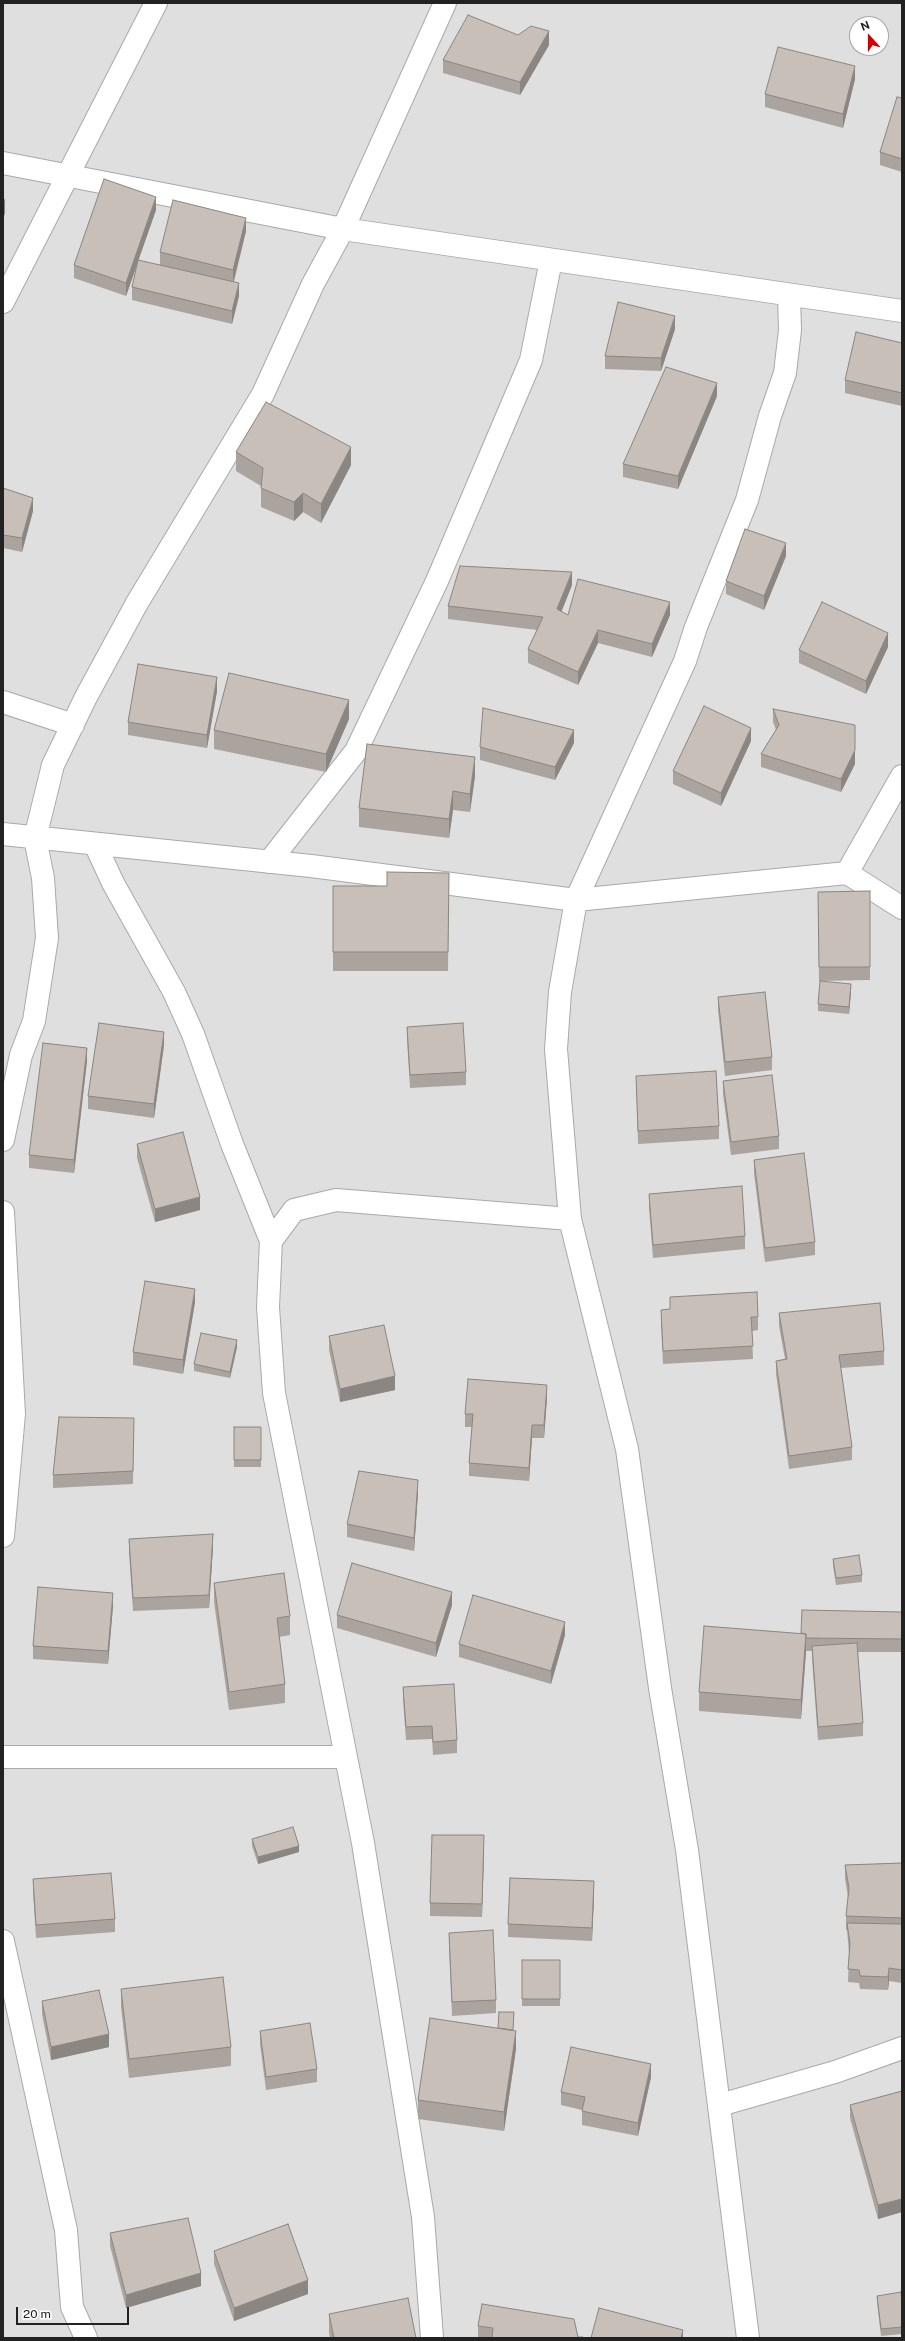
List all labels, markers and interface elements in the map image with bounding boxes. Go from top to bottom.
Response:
north arrow [849,16,889,56]
text: N [859,19,871,33]
scale bar [18,2299,131,2325]
text: 20 m [23,2307,51,2321]

